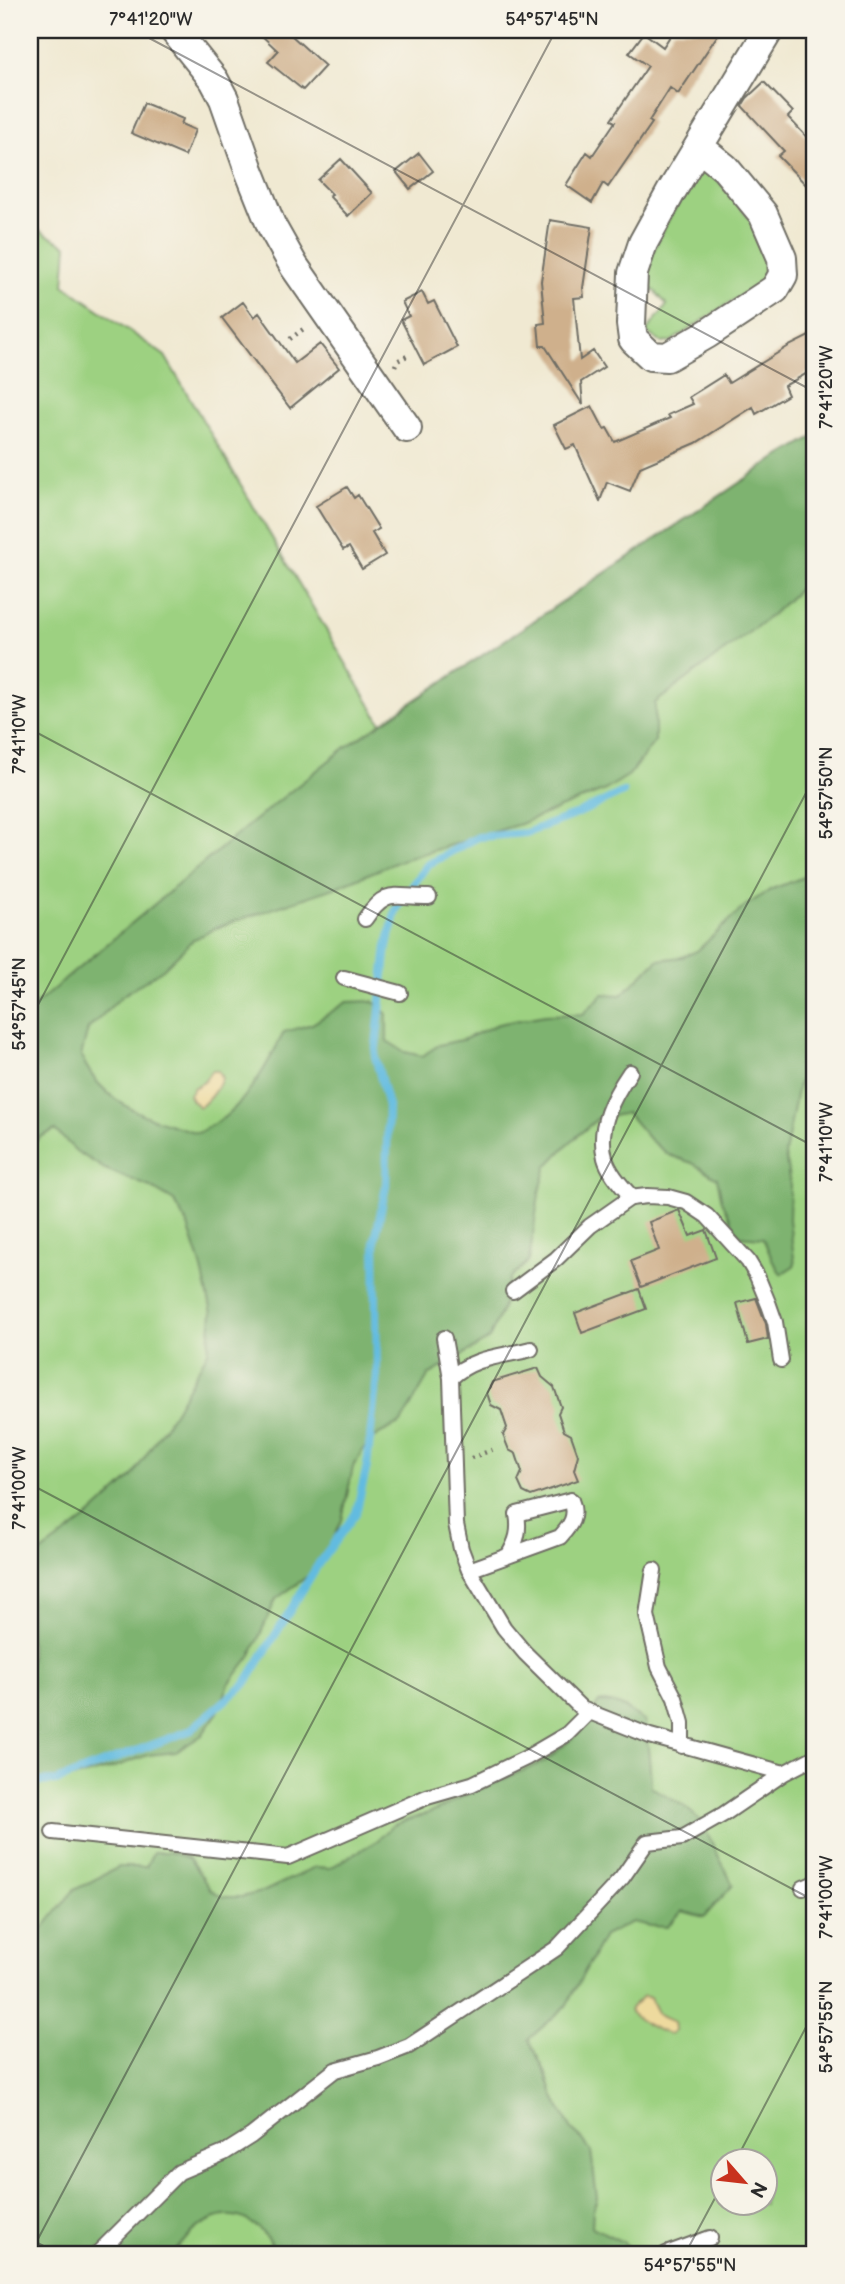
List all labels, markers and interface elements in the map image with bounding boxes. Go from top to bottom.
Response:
text: 7°41'20"W [109,9,193,30]
text: 54°57'45"N [505,9,599,30]
text: 7°41'20"W [816,345,837,429]
text: 7°41'10"W [9,694,30,774]
text: 54°57'50"N [816,746,837,840]
text: 54°57'45"N [9,957,30,1051]
text: 7°41'10"W [816,1102,837,1182]
text: 7°41'00"W [9,1446,30,1530]
text: 7°41'00"W [816,1855,837,1939]
text: 54°57'55"N [816,1981,837,2073]
north arrow [708,2148,778,2218]
text: N [744,2178,771,2201]
text: 54°57'55"N [644,2255,736,2276]

